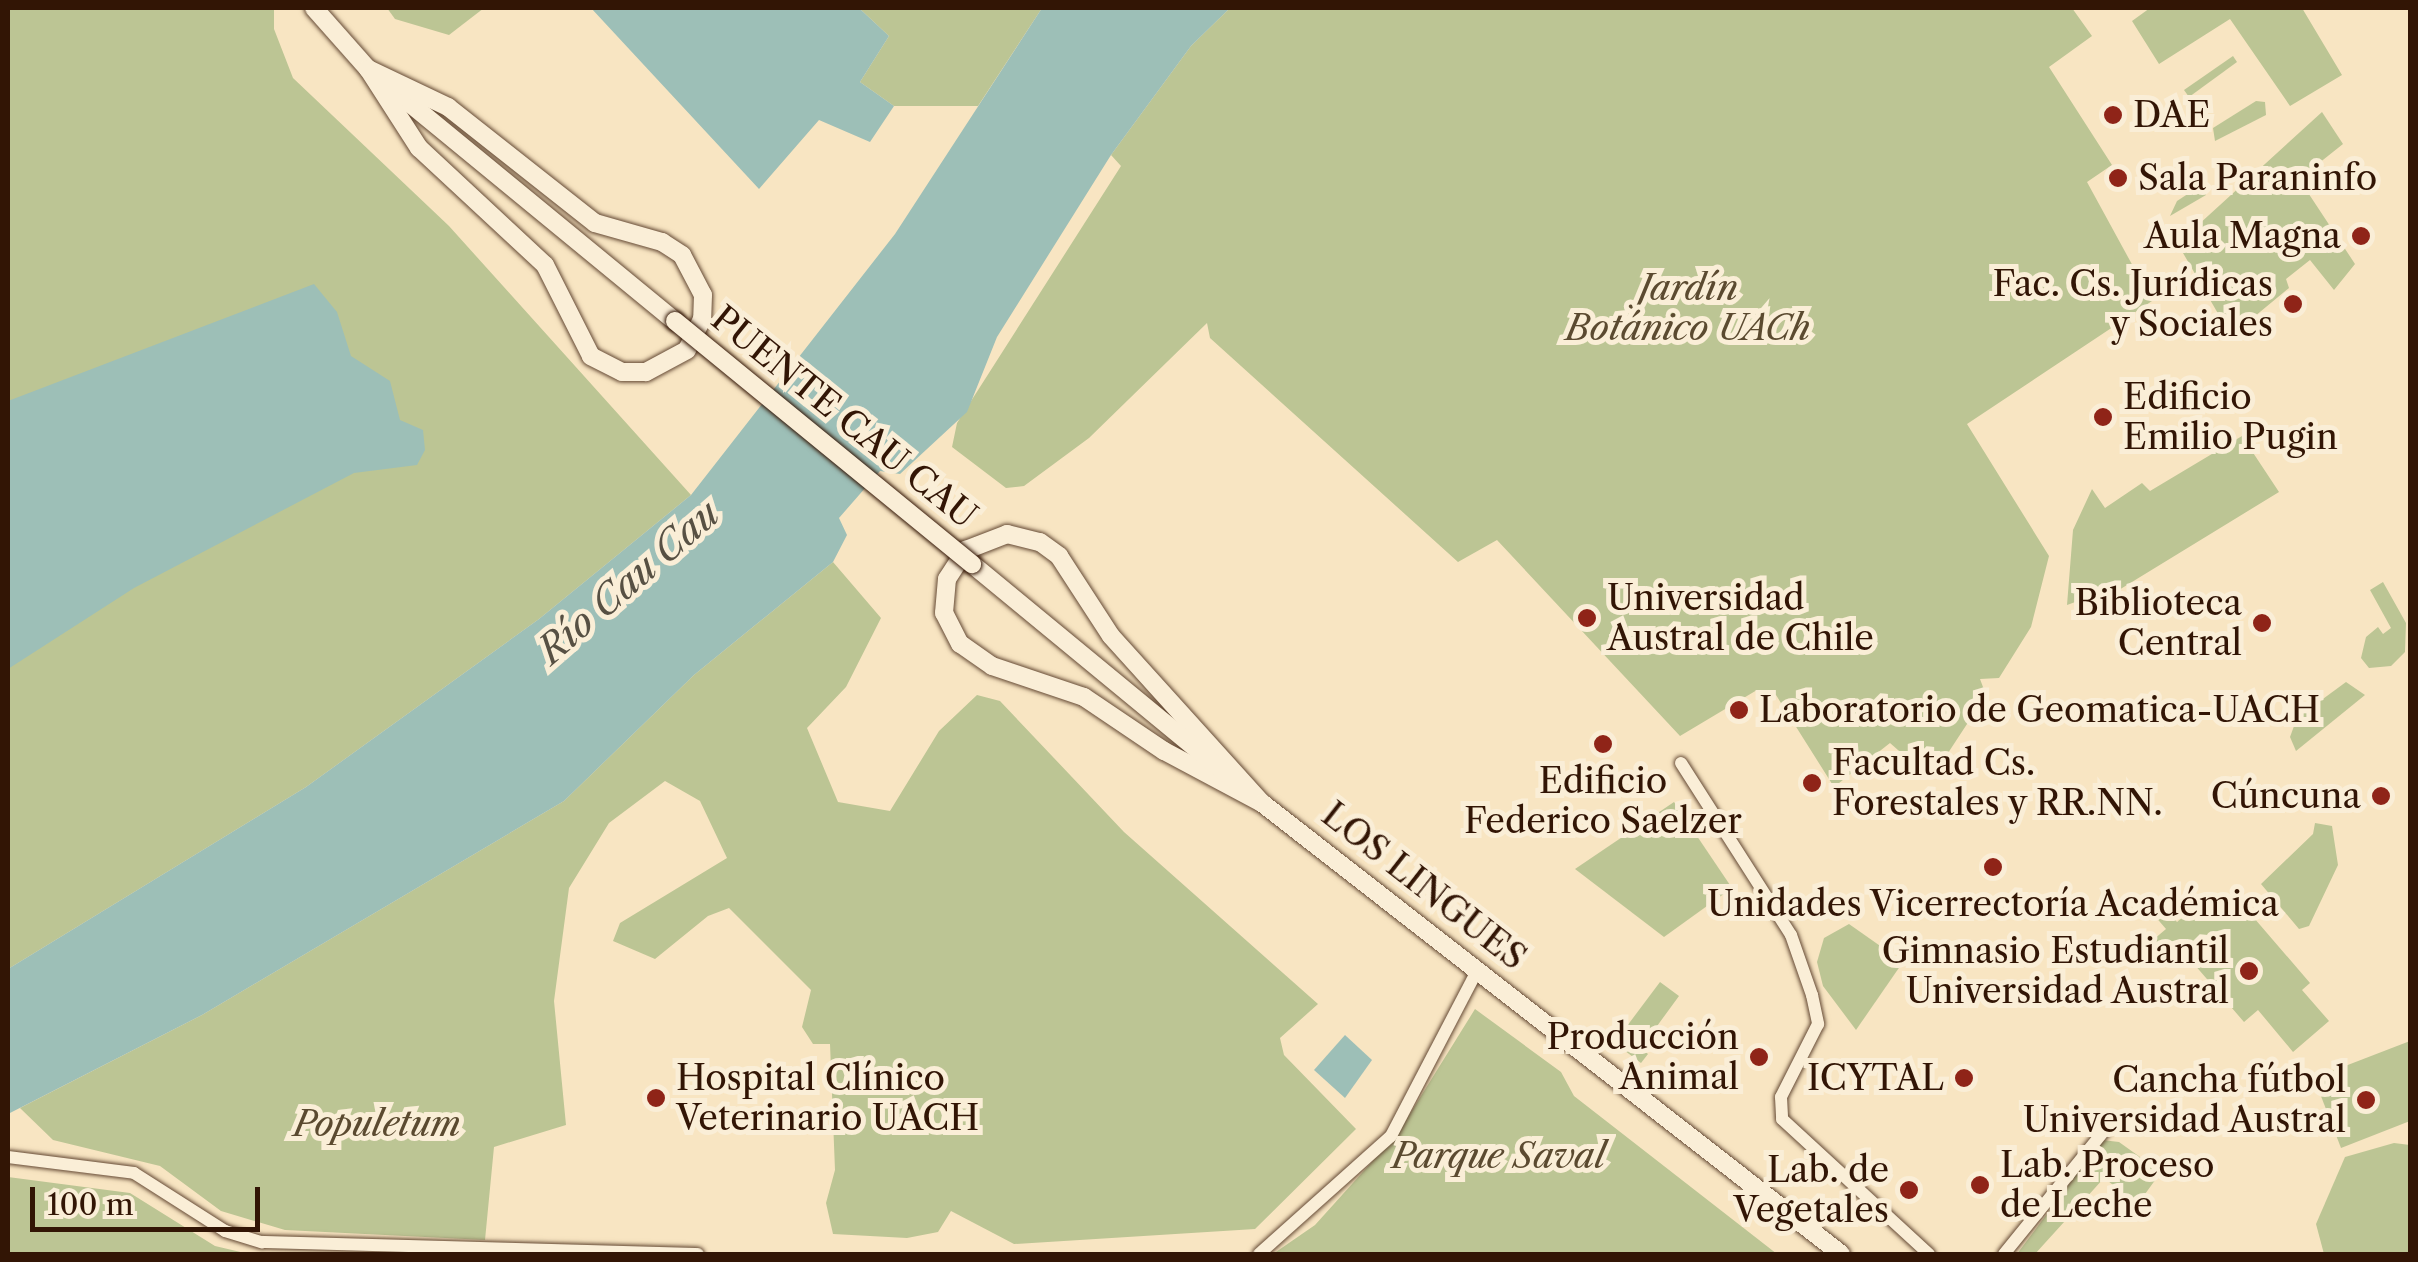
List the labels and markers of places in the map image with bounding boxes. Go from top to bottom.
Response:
place label: DAE [2133,94,2210,136]
marker: DAE [2102,104,2124,126]
place label: Sala Paraninfo [2138,157,2378,199]
marker: Sala Paraninfo [2107,167,2129,189]
place label: Aula Magna [2143,215,2341,257]
marker: Aula Magna [2350,225,2372,247]
place label: Fac. Cs. Jurídicas y Sociales [1992,263,2273,345]
marker: Fac. Cs. Jurídicas y Sociales [2282,293,2304,315]
place label: Edificio Emilio Pugin [2123,376,2338,458]
marker: Edificio Emilio Pugin [2092,406,2114,428]
place label: Universidad Austral de Chile [1607,577,1874,659]
place label: Biblioteca Central [2075,582,2242,664]
marker: Universidad Austral de Chile [1576,607,1598,629]
marker: Biblioteca Central [2251,612,2273,634]
place label: Laboratorio de Geomatica-UACH [1759,689,2320,731]
marker: Laboratorio de Geomatica-UACH [1728,699,1750,721]
marker: Edificio Federico Saelzer [1592,733,1614,755]
place label: Facultad Cs. Forestales y RR.NN. [1832,742,2165,824]
place label: Edificio Federico Saelzer [1464,760,1742,842]
marker: Facultad Cs. Forestales y RR.NN. [1801,772,1823,794]
place label: Cúncuna [2211,775,2361,817]
marker: Cúncuna [2370,785,2392,807]
marker: Unidades Vicerrectoría Académica [1982,856,2004,878]
place label: Unidades Vicerrectoría Académica [1705,883,2281,925]
place label: Gimnasio Estudiantil Universidad Austral [1882,930,2229,1012]
marker: Gimnasio Estudiantil Universidad Austral [2238,960,2260,982]
place label: Producción Animal [1546,1016,1739,1098]
marker: Producción Animal [1748,1046,1770,1068]
place label: Hospital Clínico Veterinario UACH [676,1057,979,1139]
place label: ICYTAL [1807,1057,1944,1099]
place label: Cancha fútbol Universidad Austral [2021,1059,2346,1141]
marker: ICYTAL [1953,1067,1975,1089]
marker: Hospital Clínico Veterinario UACH [645,1087,667,1109]
marker: Cancha fútbol Universidad Austral [2355,1089,2377,1111]
place label: Lab. Proceso de Leche [2000,1144,2215,1226]
place label: Lab. de Vegetales [1733,1149,1889,1231]
marker: Lab. Proceso de Leche [1969,1174,1991,1196]
marker: Lab. de Vegetales [1898,1179,1920,1201]

